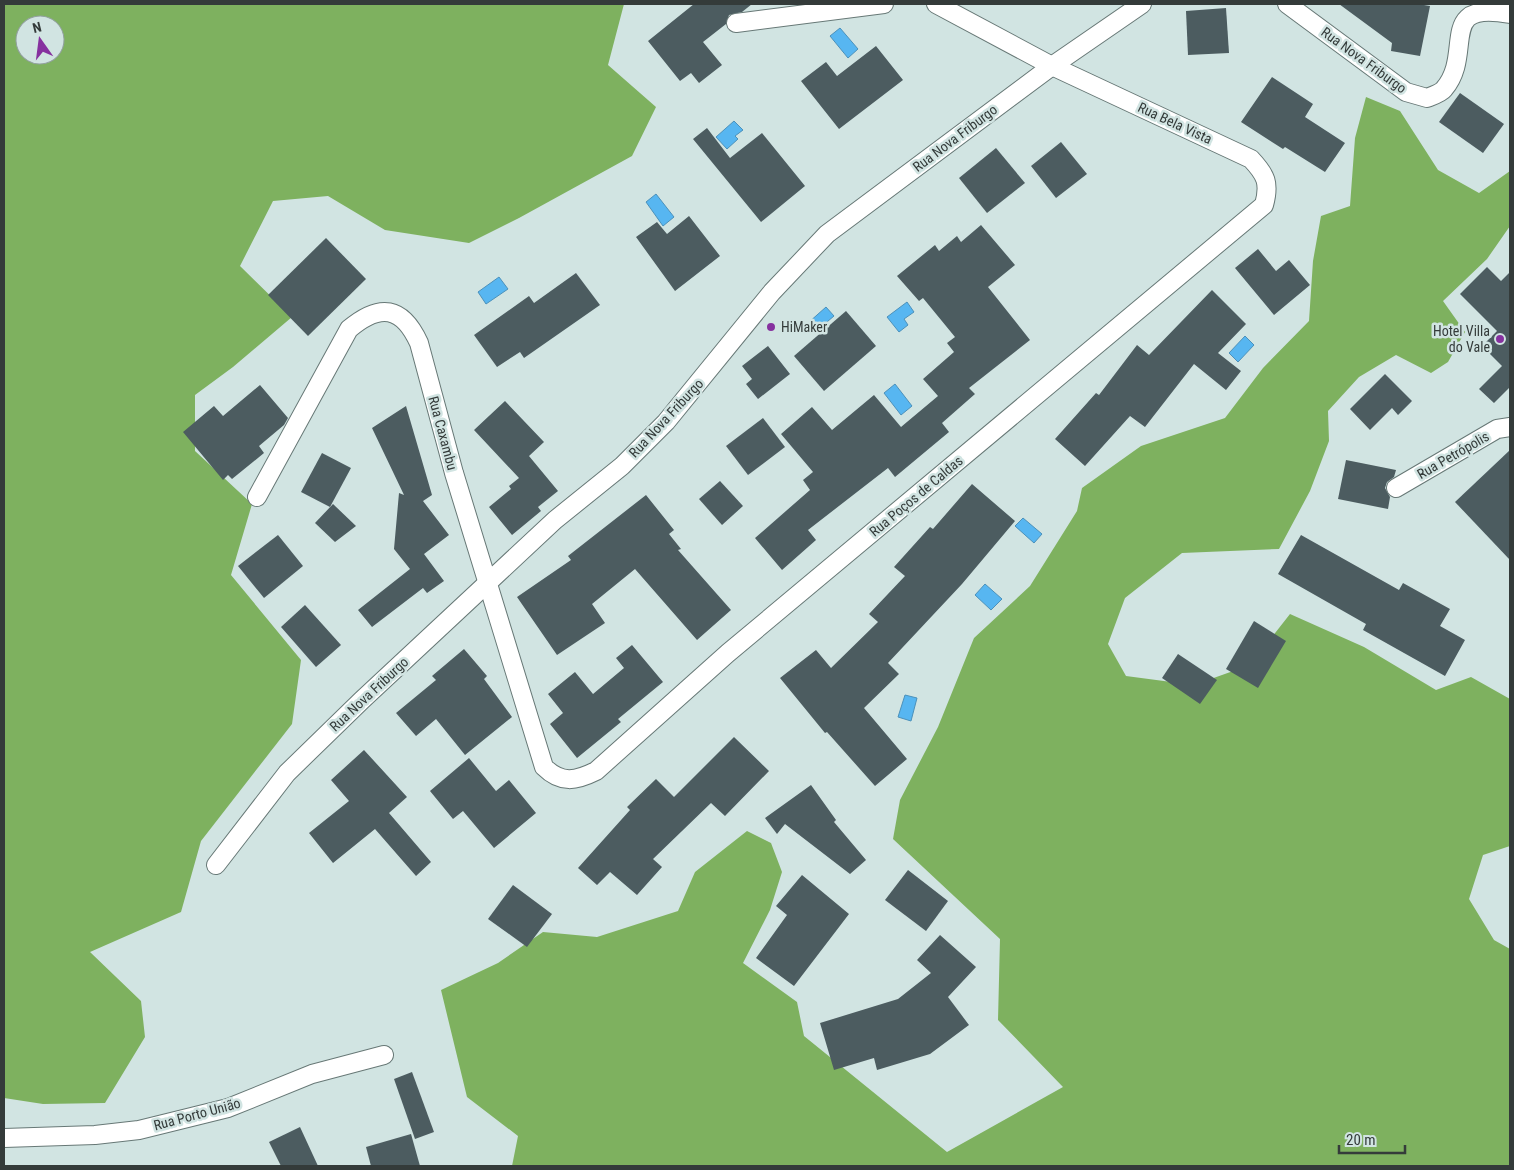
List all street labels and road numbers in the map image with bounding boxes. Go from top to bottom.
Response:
street label: Rua Nova Friburgo [1318,24,1410,96]
street label: Rua Bela Vista [1135,99,1215,147]
street label: Rua Nova Friburgo [910,101,1000,175]
street label: Rua Nova Friburgo [626,376,706,460]
street label: Rua Caxambu [425,394,461,472]
street label: Rua Petrópolis [1414,428,1492,482]
street label: Rua Poços de Caldas [866,452,966,540]
street label: Rua Nova Friburgo [327,654,411,734]
street label: Rua Porto União [152,1095,242,1133]

